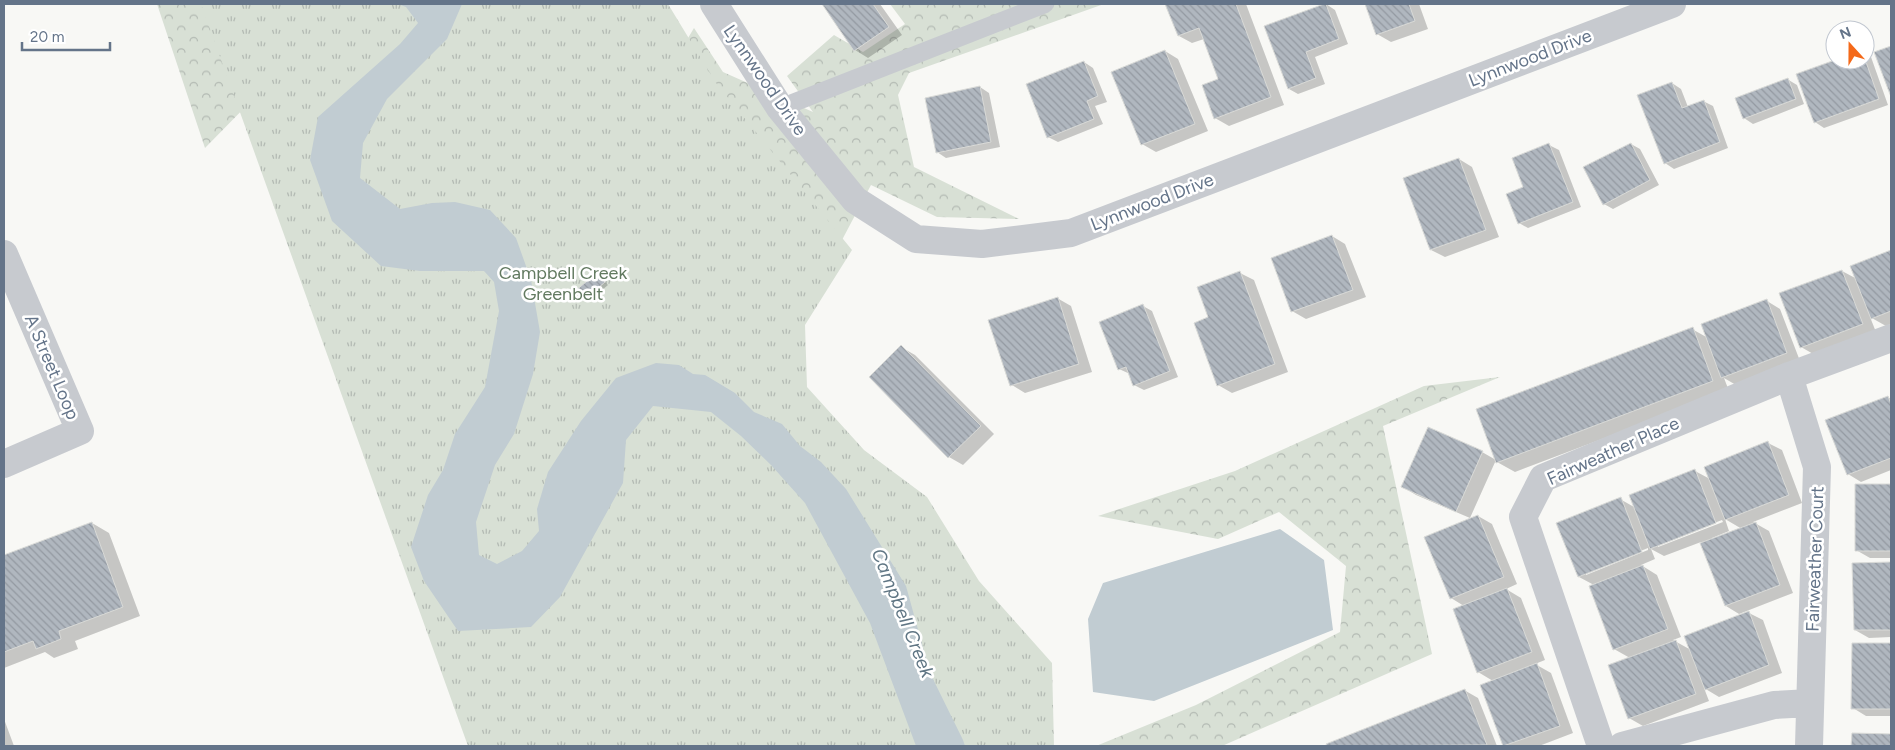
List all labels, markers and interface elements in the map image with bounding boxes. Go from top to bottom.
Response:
scale bar [22,20,110,52]
street label: Lynnwood Drive [719,20,811,140]
north arrow [1825,20,1875,70]
text: N [1837,23,1854,43]
street label: Lynnwood Drive [1465,24,1595,92]
text: 20 m [30,28,64,46]
street label: Lynnwood Drive [1087,168,1217,236]
park label: Campbell Creek Greenbelt [499,262,627,305]
street label: A Street Loop [20,311,84,423]
street label: Fairweather Place [1544,412,1683,490]
street label: Fairweather Court [1801,486,1829,632]
water label: Campbell Creek [867,545,940,682]

